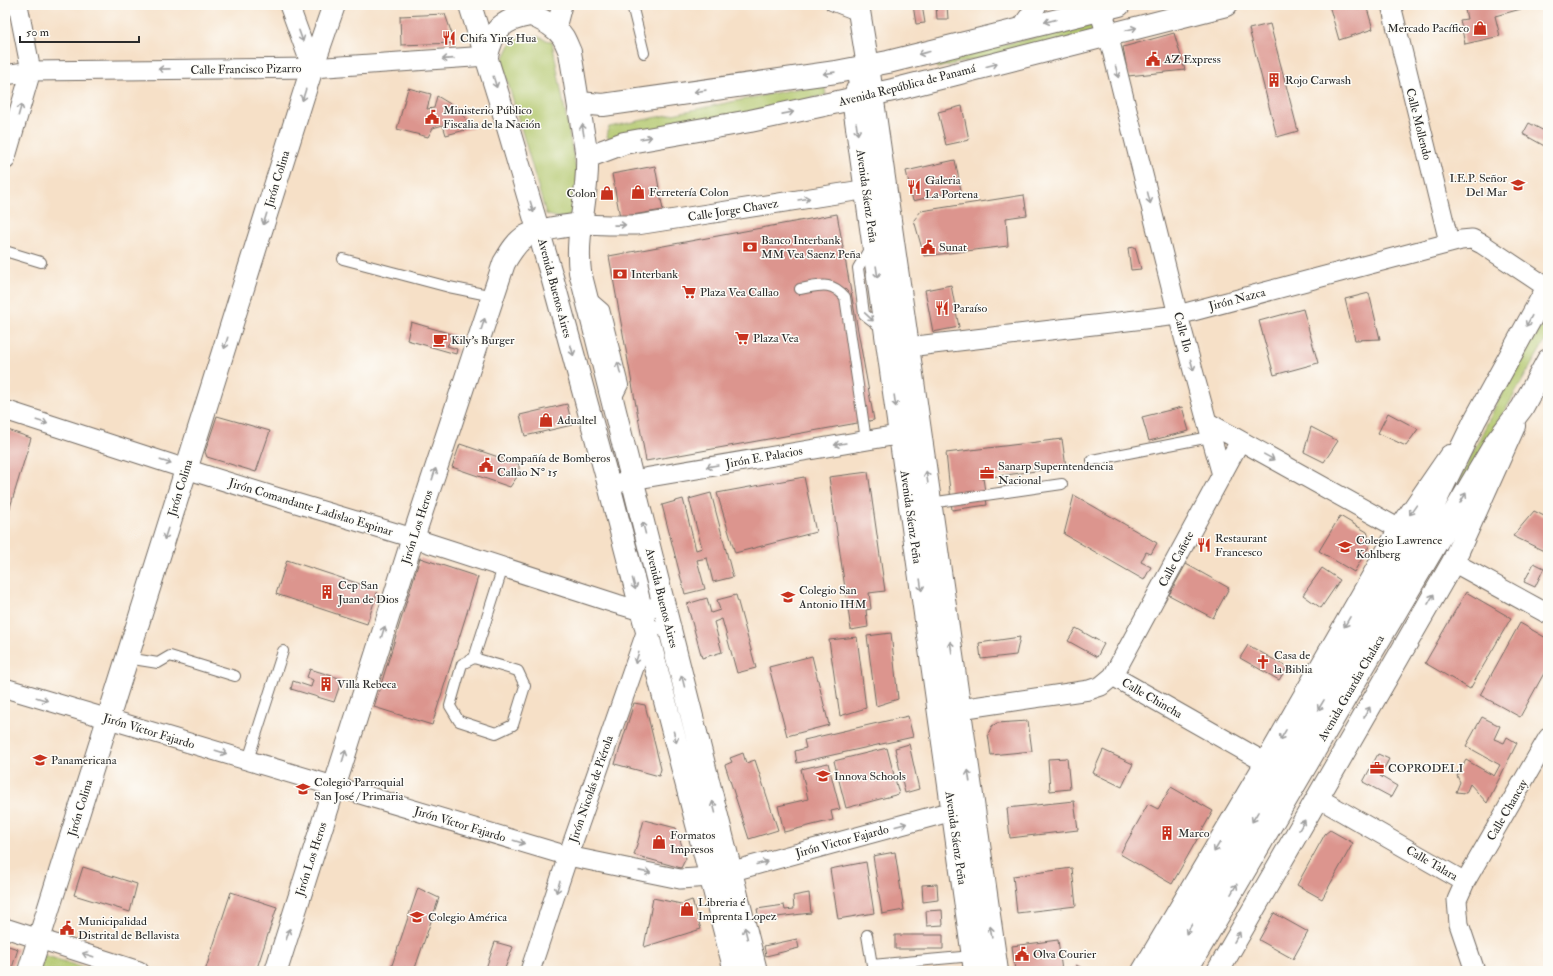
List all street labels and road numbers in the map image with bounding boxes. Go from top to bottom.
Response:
street label: Calle Francisco Pizarro [190,61,302,78]
street label: Avenida República de Panamá [836,61,978,110]
street label: Calle Mollendo [1402,87,1435,162]
street label: Avenida Sáenz Peña [852,147,881,245]
street label: Jirón Colina [261,148,294,210]
street label: Calle Jorge Chavez [687,196,780,225]
street label: Avenida Buenos Aires [534,236,575,339]
street label: Jirón Nazca [1206,284,1268,314]
street label: Calle Ilo [1170,310,1195,354]
street label: Jirón E. Palacios [723,443,804,472]
street label: Jirón Colina [164,457,197,519]
street label: Avenida Sáenz Peña [896,468,925,566]
street label: Jirón Comandante Ladislao Espinar [226,475,395,540]
street label: Jirón Los Heros [398,488,437,567]
street label: Calle Cañete [1155,529,1197,590]
street label: Avenida Buenos Aires [642,546,681,649]
street label: Avenida Guardia Chalaca [1314,632,1388,745]
street label: Calle Chincha [1119,675,1186,722]
street label: Jirón Víctor Fajardo [100,710,197,753]
street label: Jirón Nicolás de Piérola [566,732,617,846]
street label: Calle Chancay [1484,776,1531,844]
street label: Jirón Colina [64,777,97,839]
street label: Avenida Sáenz Peña [941,789,970,887]
street label: Jirón Víctor Fajardo [411,803,508,846]
street label: Jirón Los Heros [292,820,331,899]
street label: Jirón Victor Fajardo [793,822,891,861]
street label: Calle Talara [1403,843,1461,885]

